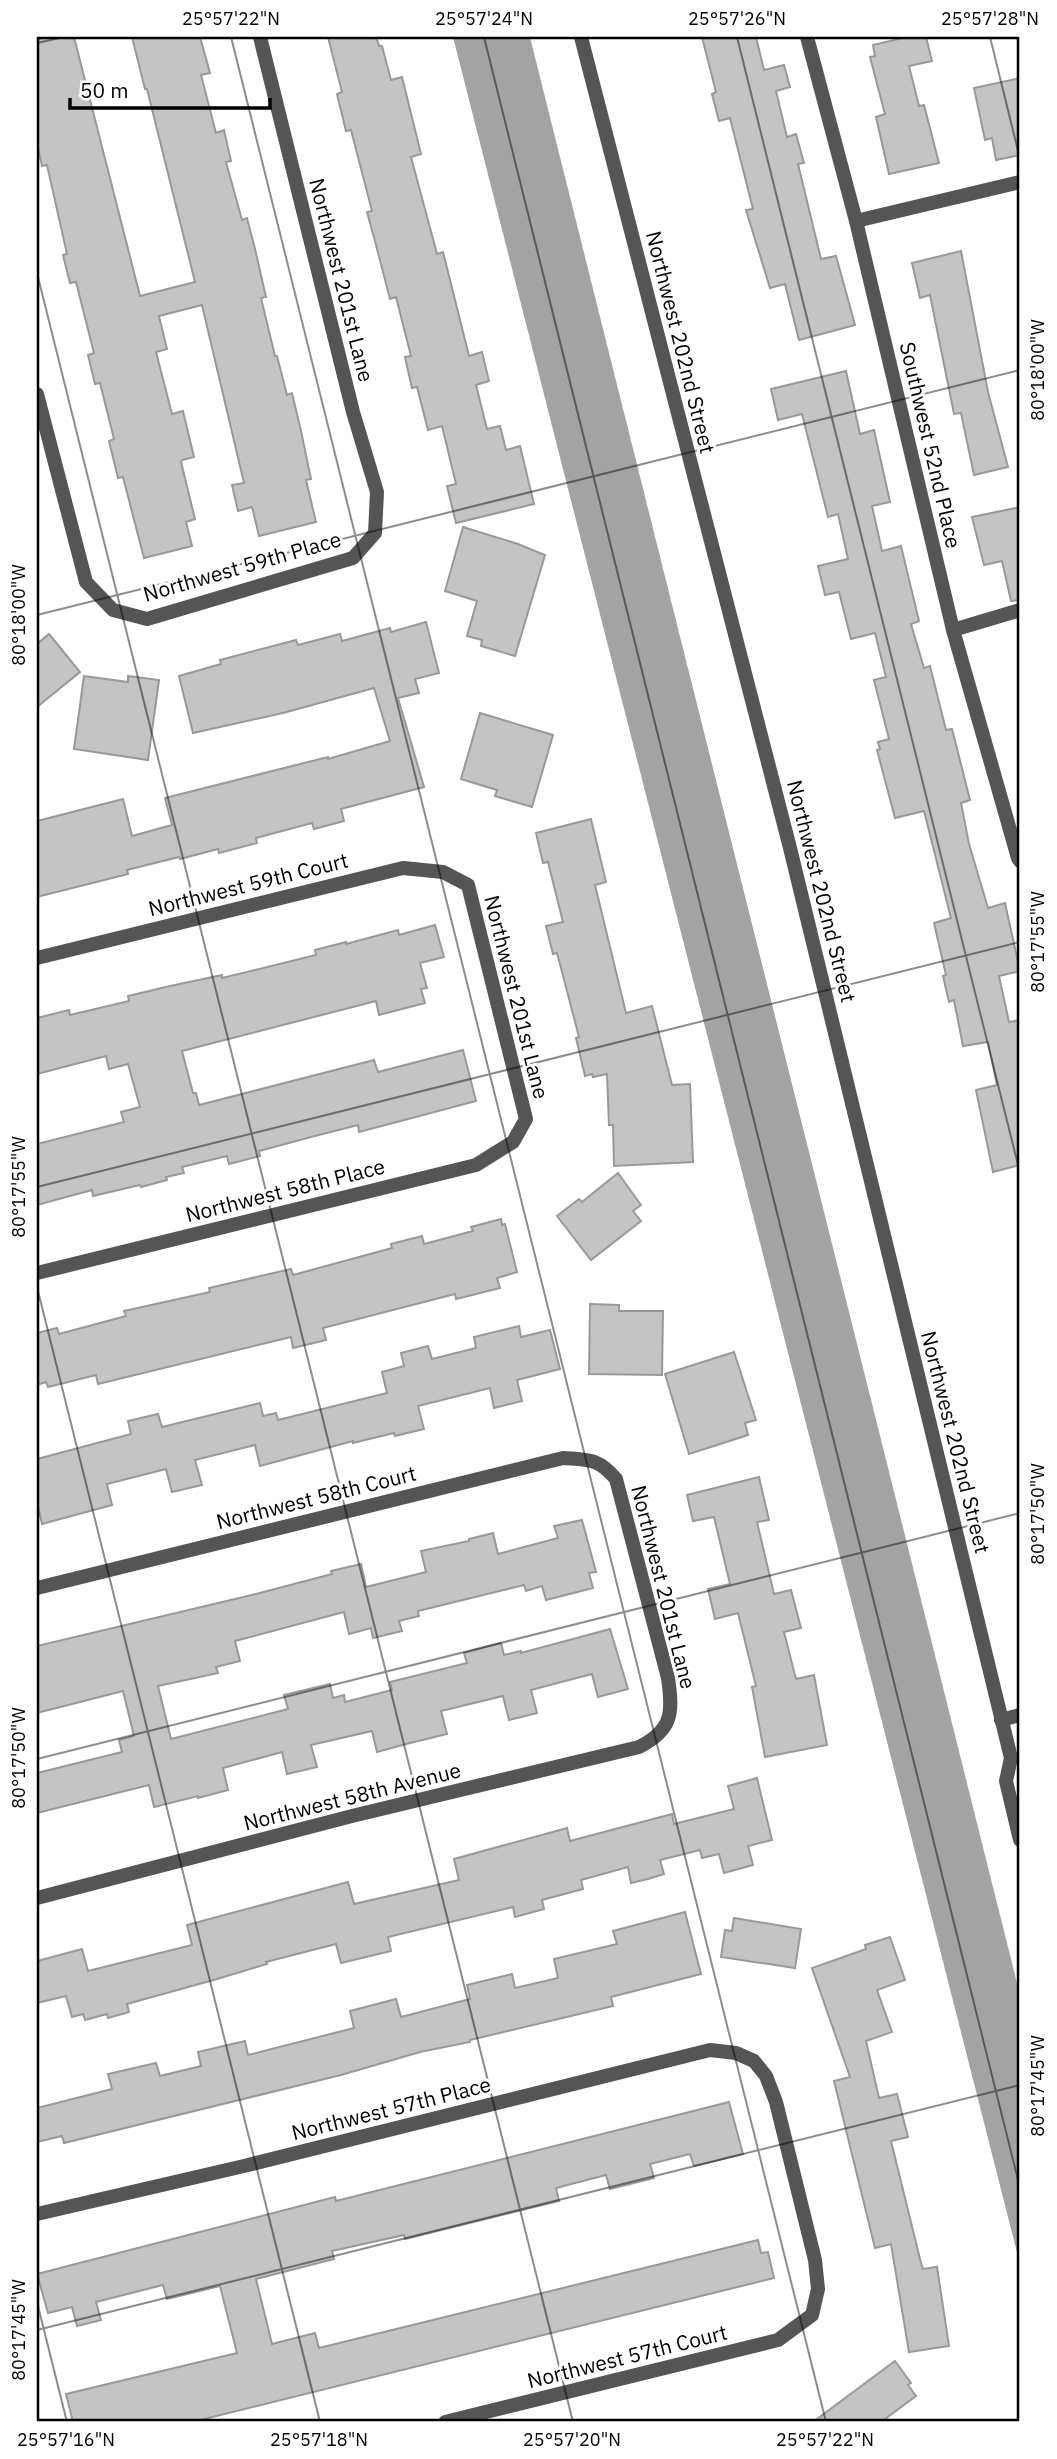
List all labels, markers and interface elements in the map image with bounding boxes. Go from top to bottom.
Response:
text: 25°57'22"N [182,7,280,30]
text: 25°57'24"N [435,7,533,30]
text: 25°57'26"N [688,7,786,30]
text: 25°57'28"N [941,7,1039,30]
scale bar [70,66,270,110]
text: 50 m [80,76,129,104]
street label: Northwest 201st Lane [303,175,381,385]
street label: Northwest 202nd Street [640,228,722,456]
text: 80°18'00"W [1026,319,1049,421]
street label: Southwest 52nd Place [894,339,968,551]
street label: Northwest 59th Place [140,524,344,608]
text: 80°18'00"W [7,564,30,666]
street label: Northwest 202nd Street [781,777,863,1005]
street label: Northwest 59th Court [145,846,351,922]
text: 80°17'55"W [1026,891,1049,993]
street label: Northwest 201st Lane [478,892,556,1102]
text: 80°17'55"W [7,1136,30,1238]
street label: Northwest 58th Place [182,1152,388,1228]
street label: Northwest 202nd Street [915,1328,997,1556]
street label: Northwest 58th Court [213,1459,419,1535]
text: 80°17'50"W [1026,1463,1049,1565]
street label: Northwest 201st Lane [625,1482,703,1692]
text: 80°17'50"W [7,1707,30,1809]
street label: Northwest 58th Avenue [240,1755,464,1837]
text: 80°17'45"W [1026,2035,1049,2137]
street label: Northwest 57th Place [288,2070,494,2146]
text: 80°17'45"W [7,2279,30,2381]
street label: Northwest 57th Court [524,2318,730,2394]
text: 25°57'16"N [17,2428,115,2451]
text: 25°57'18"N [270,2428,368,2451]
text: 25°57'20"N [523,2428,621,2451]
text: 25°57'22"N [776,2428,874,2451]

